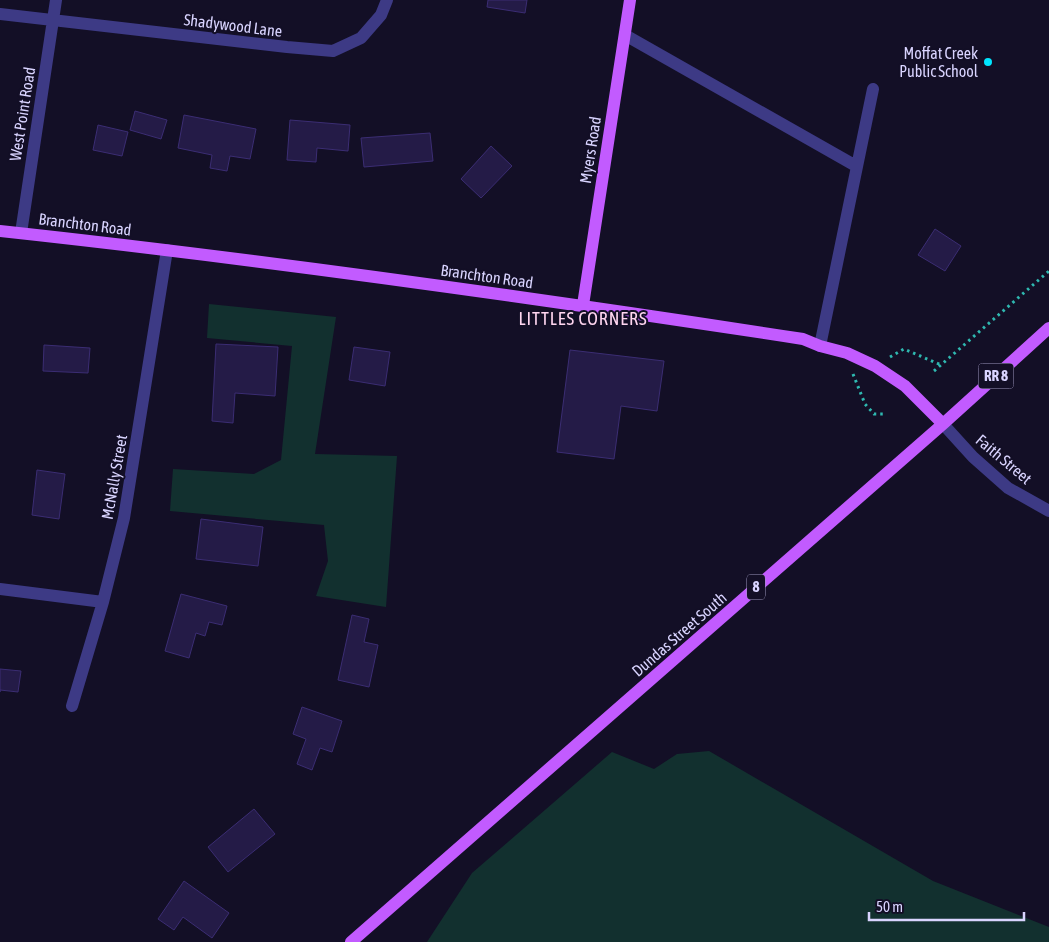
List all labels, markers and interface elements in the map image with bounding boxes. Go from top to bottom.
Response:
street label: Shadywood Lane [183,10,283,41]
place label: Moffat Creek Public School [899,44,979,80]
marker: Moffat Creek Public School [982,56,994,68]
street label: West Point Road [6,66,38,162]
street label: Myers Road [576,115,605,185]
street label: Branchton Road [38,209,132,239]
street label: Branchton Road [440,261,534,291]
district label: LITTLES CORNERS [518,308,648,329]
road number: RR 8 [978,364,1014,388]
street label: Faith Street [973,431,1036,488]
street label: McNally Street [98,433,131,521]
road number: 8 [747,574,765,600]
street label: Dundas Street South [628,588,730,680]
scale bar [869,890,1024,922]
text: 50 m [876,898,903,915]

